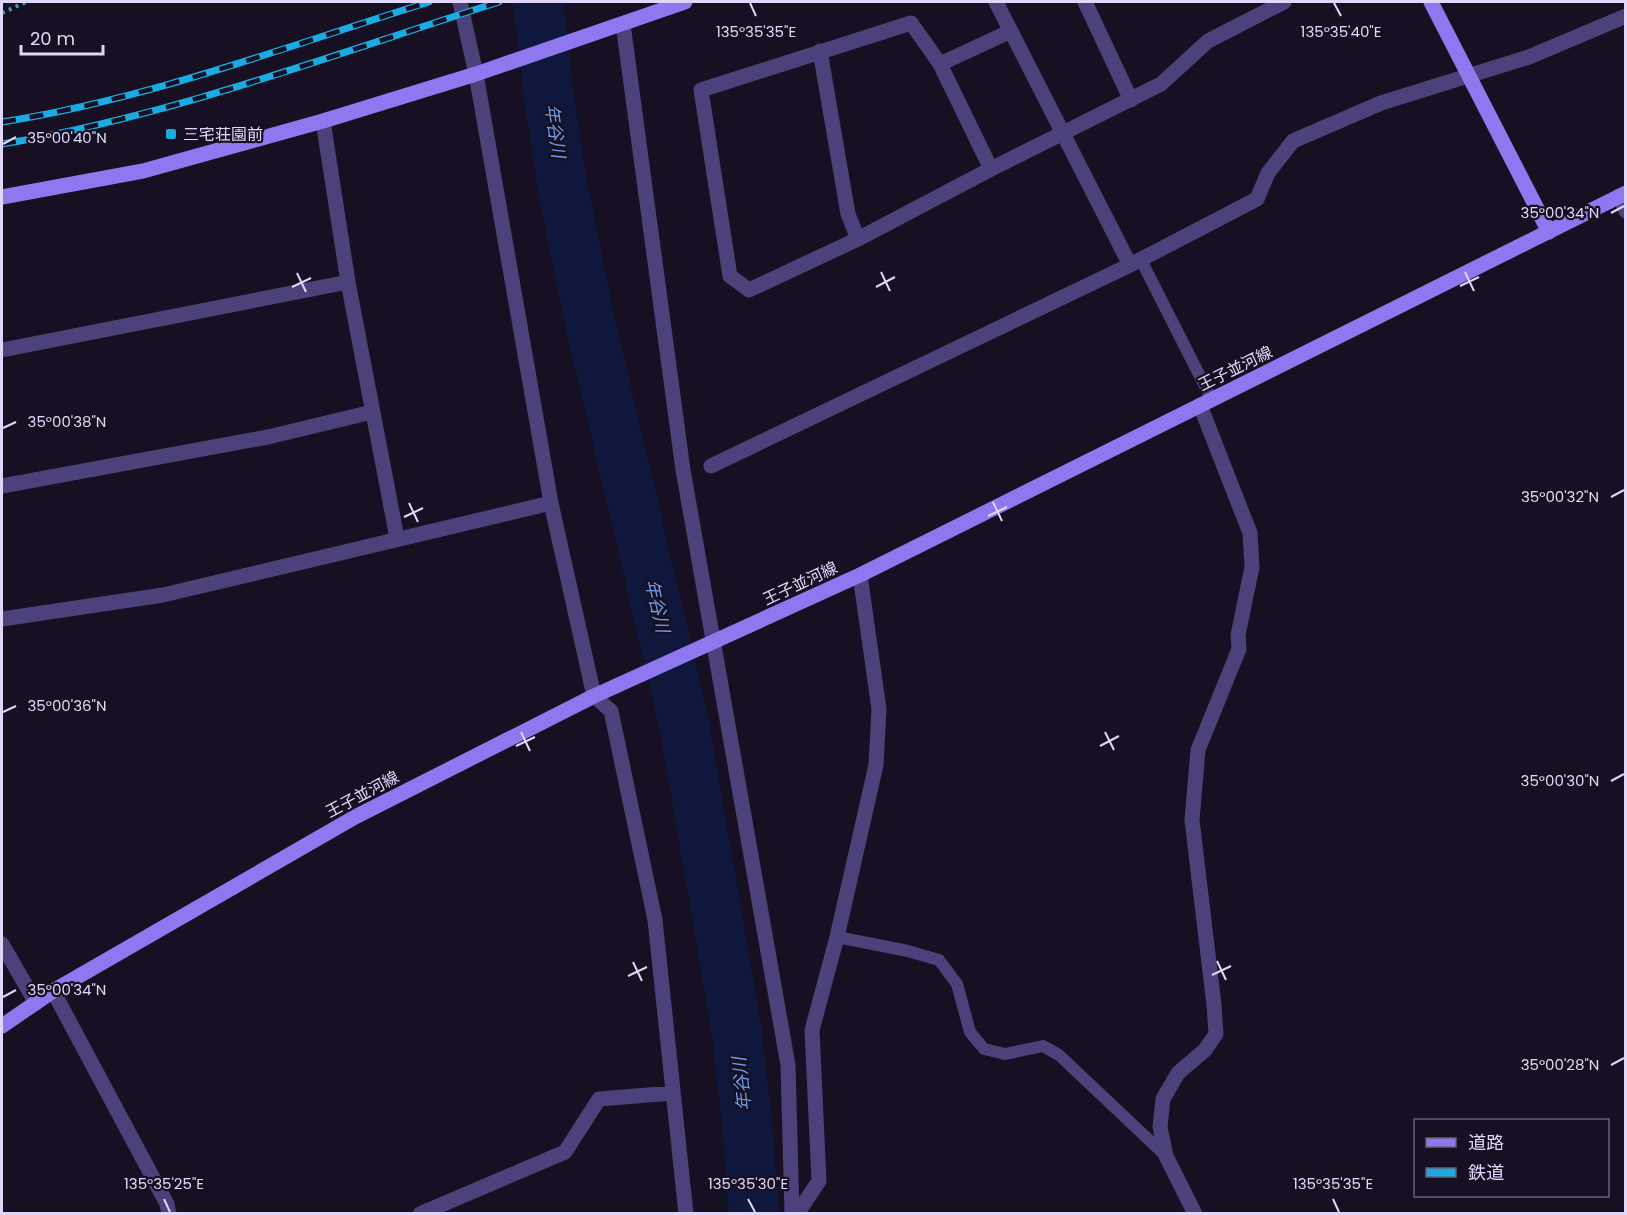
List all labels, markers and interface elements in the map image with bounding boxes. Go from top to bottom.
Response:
scale bar [21,18,104,56]
text: 135°35'35"E [716,21,796,42]
text: 135°35'40"E [1301,21,1381,42]
text: 20 m [30,26,75,51]
water label: 年谷川 [539,102,572,161]
place label: 三宅荘園前 [183,123,263,146]
text: 35°00'40"N [27,127,107,148]
marker: 三宅荘園前 [164,127,178,141]
text: 35°00'34"N [1521,202,1599,223]
street label: 王子並河線 [1194,341,1276,396]
text: 35°00'38"N [28,411,106,432]
text: 35°00'32"N [1521,486,1599,507]
street label: 王子並河線 [759,556,841,611]
water label: 年谷川 [639,577,676,637]
text: 35°00'36"N [28,695,106,716]
street label: 王子並河線 [322,766,403,823]
text: 35°00'30"N [1521,770,1599,791]
text: 35°00'34"N [28,979,106,1000]
water label: 年谷川 [726,1054,757,1112]
text: 35°00'28"N [1521,1054,1599,1075]
legend [1414,1119,1609,1197]
text: 道路 [1468,1130,1504,1155]
text: 鉄道 [1468,1160,1504,1185]
text: 135°35'25"E [124,1173,204,1194]
text: 135°35'30"E [708,1173,788,1194]
text: 135°35'35"E [1293,1173,1373,1194]

